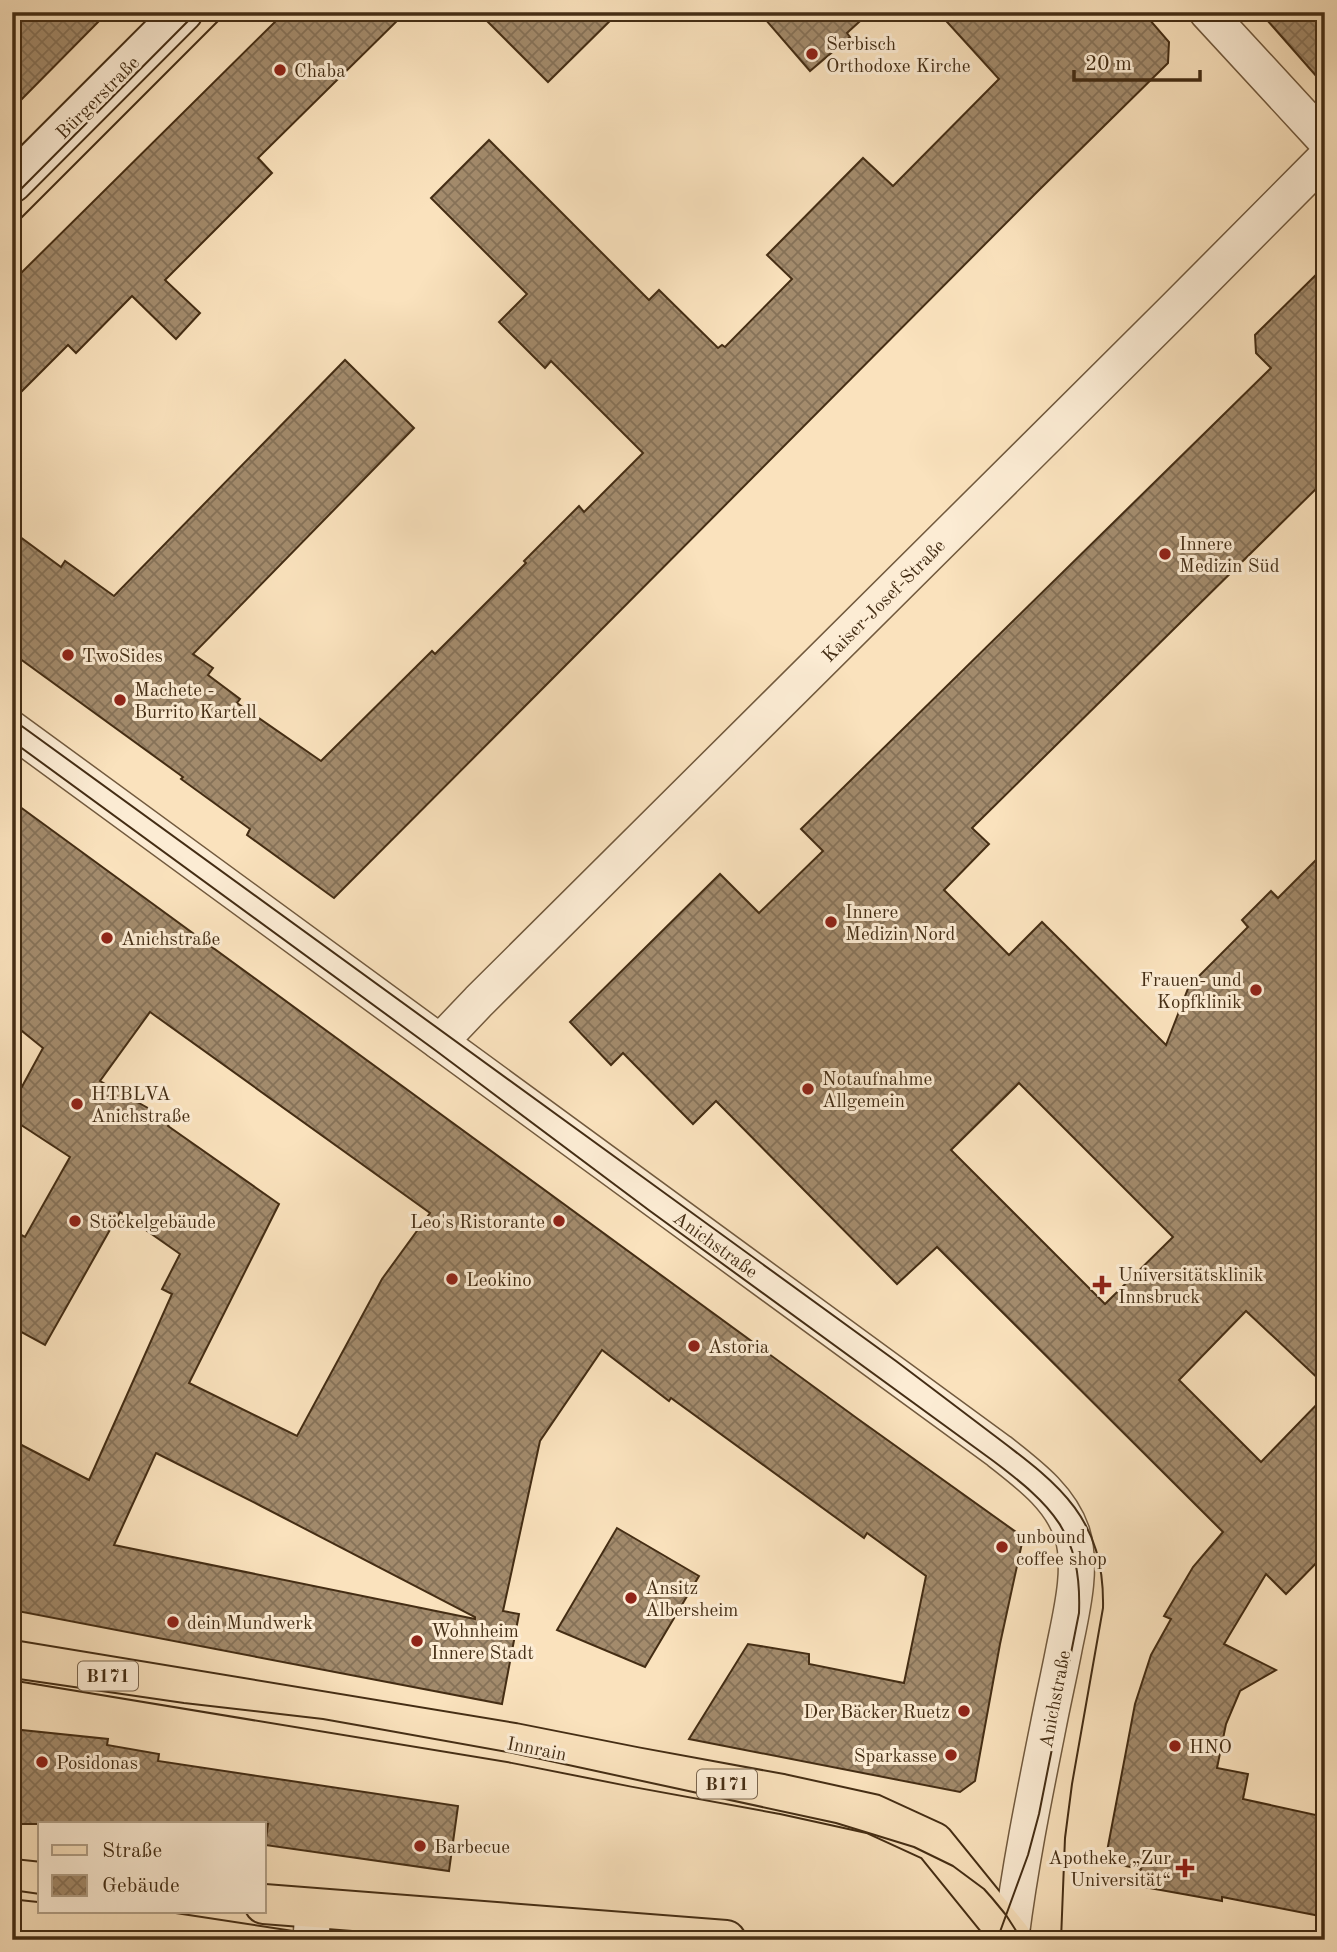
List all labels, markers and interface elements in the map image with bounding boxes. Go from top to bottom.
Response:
place label: Serbisch Orthodoxe Kirche [826,36,971,77]
scale bar [1074,38,1200,82]
marker: Serbisch Orthodoxe Kirche [804,46,820,62]
street label: Bürgerstraße [54,54,144,144]
text: 20 m [1085,54,1132,75]
marker: Chaba [272,62,288,78]
place label: Chaba [294,63,346,82]
place label: Innere Medizin Süd [1179,536,1280,577]
street label: Kaiser-Josef-Straße [820,537,950,667]
marker: Innere Medizin Süd [1157,546,1173,562]
marker: TwoSides [60,647,76,663]
place label: TwoSides [82,648,163,667]
place label: Machete - Burrito Kartell [134,682,257,723]
marker: Machete - Burrito Kartell [112,692,128,708]
place label: Innere Medizin Nord [845,904,956,945]
marker: Innere Medizin Nord [823,914,839,930]
marker: Anichstraße [99,930,115,946]
place label: Anichstraße [121,931,220,950]
place label: Frauen- und Kopfklinik [1140,972,1242,1013]
marker: Frauen- und Kopfklinik [1248,982,1264,998]
place label: Notaufnahme Allgemein [822,1071,932,1112]
marker: Notaufnahme Allgemein [800,1081,816,1097]
place label: HTBLVA Anichstraße [91,1086,190,1127]
marker: HTBLVA Anichstraße [69,1096,85,1112]
street label: Anichstraße [669,1209,760,1283]
marker: Stöckelgebäude [67,1213,83,1229]
marker: Leo's Ristorante [551,1213,567,1229]
place label: Stöckelgebäude [89,1214,216,1233]
place label: Leo's Ristorante [410,1214,545,1233]
place label: Universitätsklinik Innsbruck [1118,1267,1264,1308]
marker: Leokino [444,1271,460,1287]
place label: Leokino [466,1272,532,1291]
marker: Universitätsklinik Innsbruck [1092,1275,1112,1295]
marker: Astoria [686,1338,702,1354]
place label: Astoria [708,1339,770,1358]
place label: unbound coffee shop [1016,1529,1107,1570]
marker: unbound coffee shop [994,1539,1010,1555]
place label: Ansitz Albersheim [645,1580,738,1621]
marker: Ansitz Albersheim [623,1590,639,1606]
marker: dein Mundwerk [165,1614,181,1630]
place label: dein Mundwerk [187,1615,313,1634]
place label: Wohnheim Innere Stadt [431,1623,534,1664]
marker: Wohnheim Innere Stadt [409,1633,425,1649]
street label: Anichstraße [1038,1649,1075,1750]
road number: B171 [78,1661,138,1690]
marker: Der Bäcker Ruetz [956,1703,972,1719]
place label: Der Bäcker Ruetz [803,1704,950,1723]
street label: Innrain [505,1735,568,1766]
marker: HNO [1167,1738,1183,1754]
place label: HNO [1189,1739,1232,1758]
marker: Sparkasse [943,1747,959,1763]
place label: Sparkasse [854,1748,937,1767]
marker: Posidonas [34,1754,50,1770]
place label: Posidonas [56,1755,138,1774]
road number: B171 [697,1770,757,1798]
legend [38,1822,266,1913]
marker: Barbecue [412,1838,428,1854]
place label: Barbecue [434,1839,510,1858]
text: Straße [102,1841,162,1862]
place label: Apotheke „Zur Universität“ [1048,1850,1171,1891]
marker: Apotheke „Zur Universität“ [1177,1860,1193,1876]
text: Gebäude [102,1876,180,1897]

